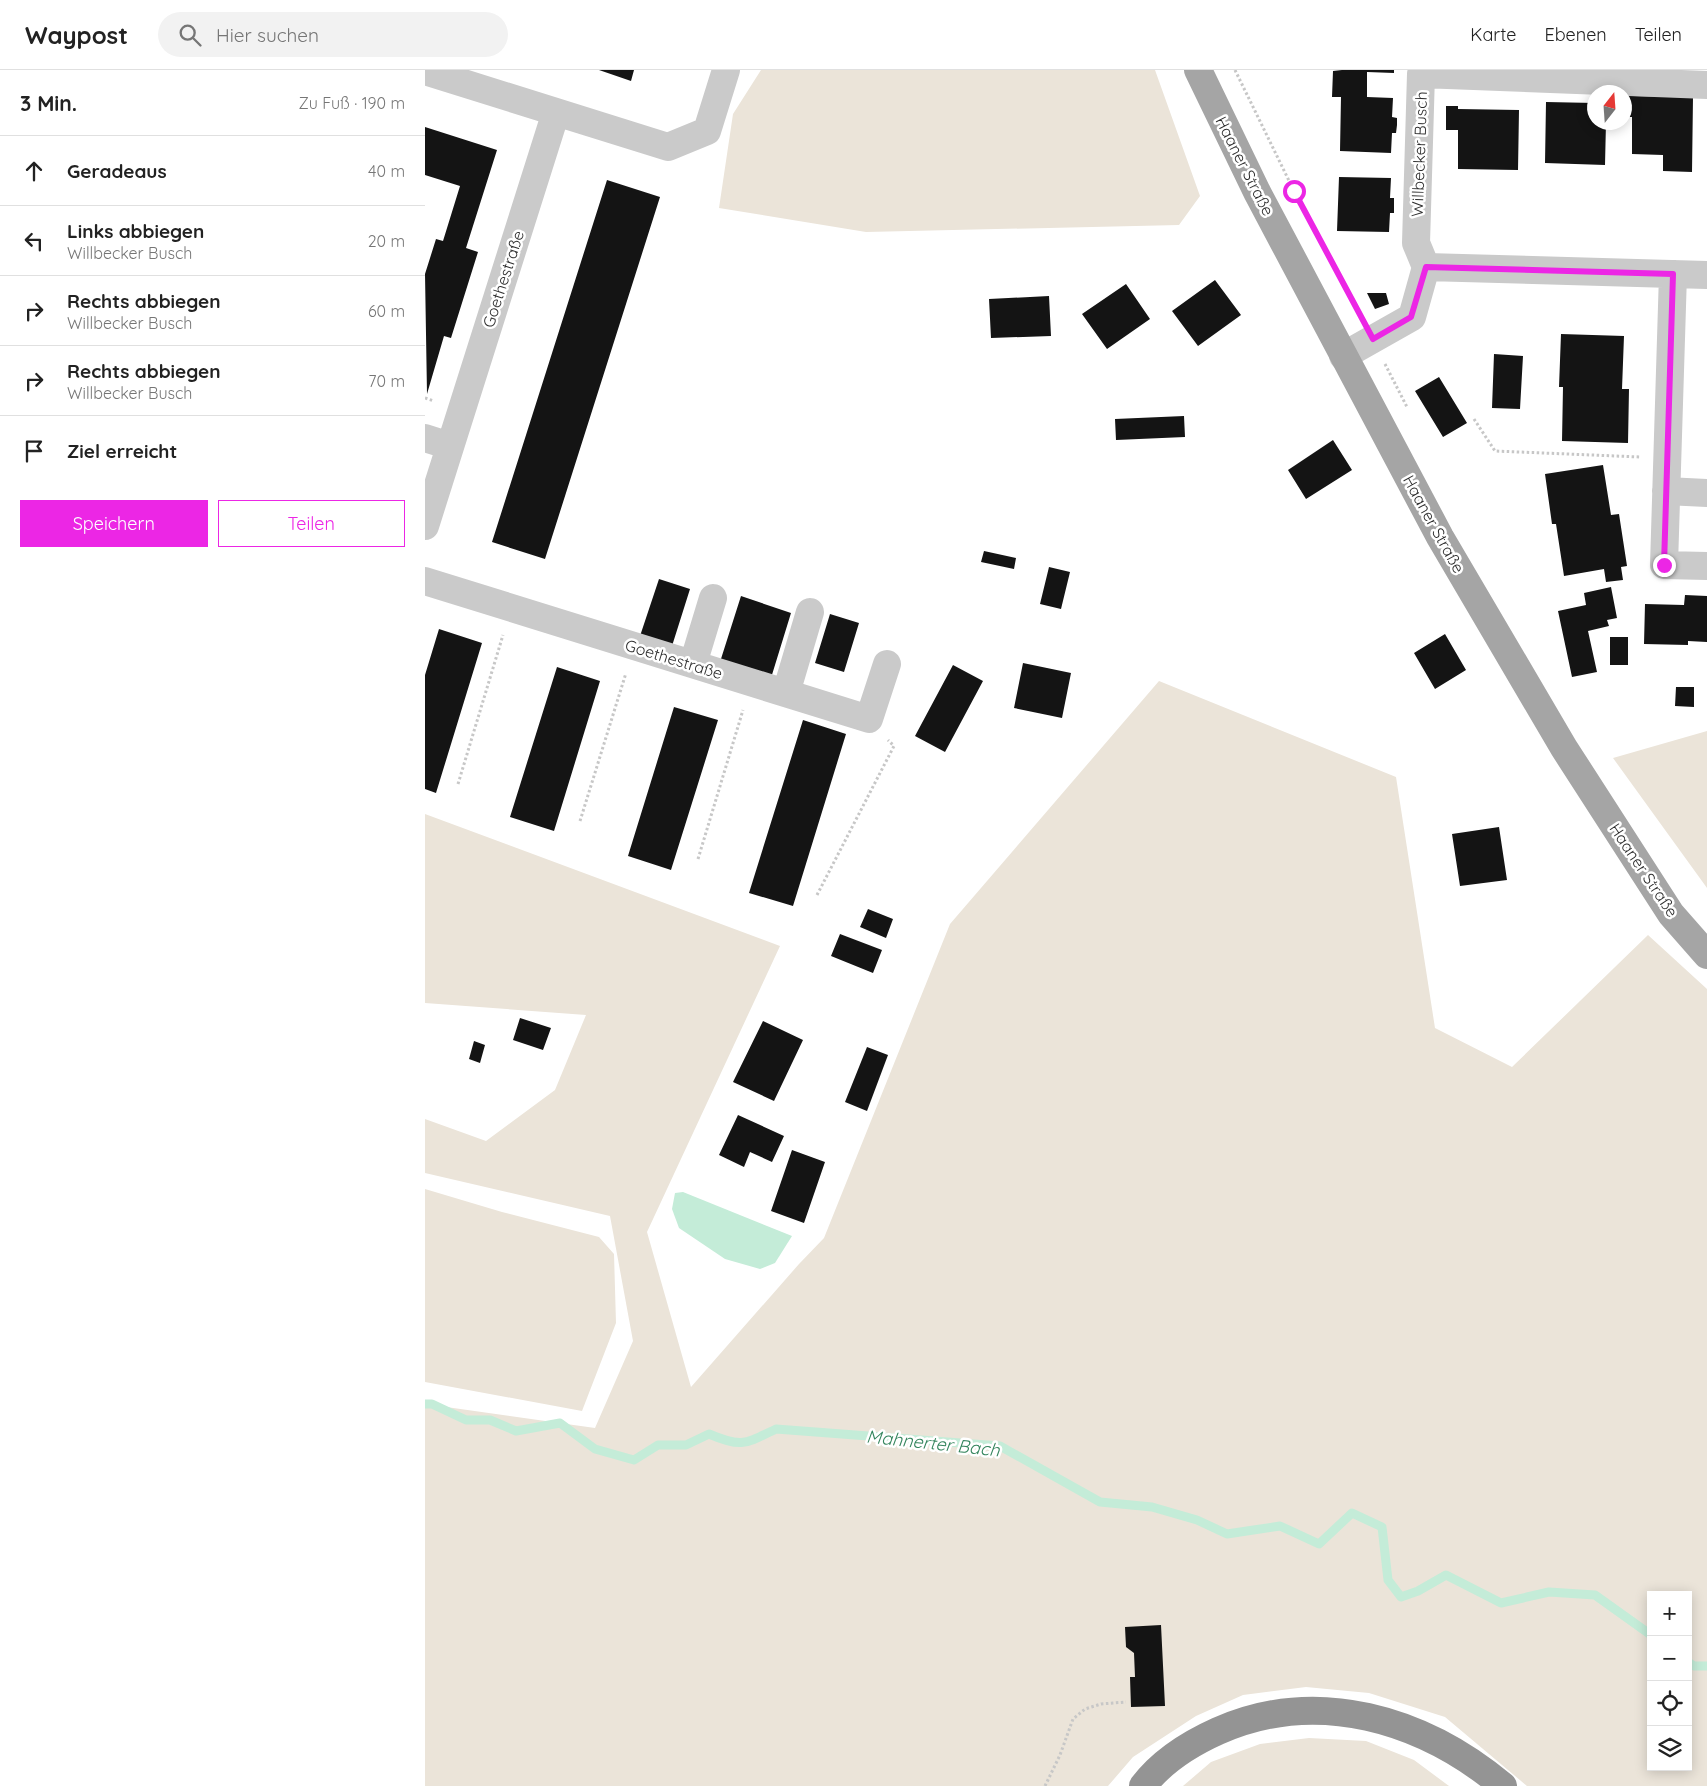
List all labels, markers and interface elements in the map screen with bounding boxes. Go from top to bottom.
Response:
search box [158,12,508,57]
text: Waypost [25,20,128,50]
icon: search [176,21,204,49]
text: Hier suchen [216,23,319,47]
text: Karte [1470,23,1516,46]
text: Ebenen [1544,23,1607,46]
text: Teilen [1635,23,1682,46]
north arrow [1587,85,1632,130]
text: 3 Min. [20,90,77,116]
street label: Willbecker Busch [1407,91,1431,217]
text: Zu Fuß · 190 m [299,93,405,113]
street label: Haaner Straße [1211,113,1279,219]
icon: ahead [20,157,48,185]
text: Geradeaus [67,159,167,183]
text: 40 m [368,161,405,181]
route start [1283,180,1306,203]
text: Links abbiegen [67,219,204,243]
icon: left [20,227,48,255]
street label: Goethestraße [478,228,528,330]
text: 20 m [368,231,405,251]
text: Willbecker Busch [67,243,192,263]
text: Rechts abbiegen [67,289,220,313]
icon: right [20,297,48,325]
text: 60 m [368,301,405,321]
text: Willbecker Busch [67,313,192,333]
text: Rechts abbiegen [67,359,220,383]
icon: right [20,367,48,395]
text: 70 m [368,371,405,391]
text: Willbecker Busch [67,383,192,403]
icon: arrive [20,437,48,465]
text: Ziel erreicht [67,439,177,463]
street label: Haaner Straße [1399,472,1469,576]
button: Speichern [20,500,208,547]
button: Teilen [218,500,405,547]
route end [1653,554,1676,577]
street label: Goethestraße [623,635,725,683]
street label: Haaner Straße [1605,819,1683,921]
water label: Mahnerter Bach [865,1425,1001,1462]
map controls [1647,1591,1692,1771]
button: + [1647,1591,1692,1636]
button: − [1647,1636,1692,1681]
button: locate [1647,1681,1692,1726]
button: layers [1647,1726,1692,1771]

